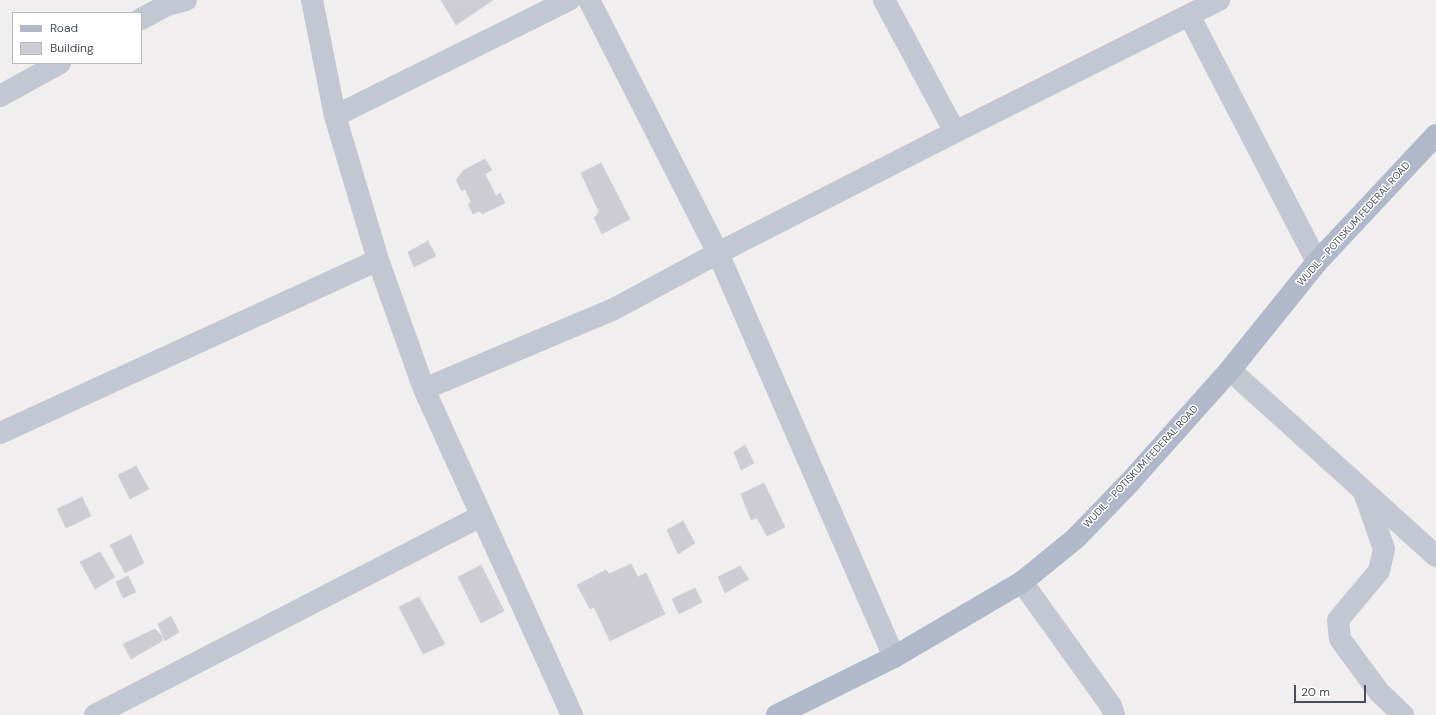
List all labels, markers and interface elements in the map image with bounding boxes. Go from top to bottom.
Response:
legend [12,12,142,64]
text: Road [50,20,78,36]
text: Building [50,40,94,56]
street label: WUDIL - POTISKUM FEDERAL ROAD [1295,160,1413,288]
street label: WUDIL - POTISKUM FEDERAL ROAD [1081,403,1201,531]
scale bar [1296,677,1368,703]
text: 20 m [1301,684,1330,700]

